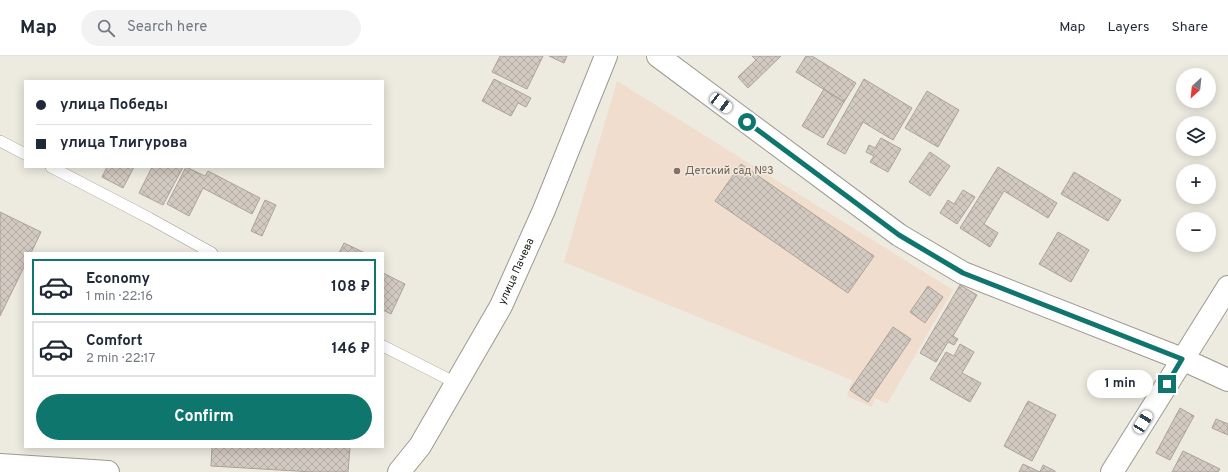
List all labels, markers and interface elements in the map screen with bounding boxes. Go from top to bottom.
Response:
search box [81,10,361,46]
text: Map [20,16,57,40]
icon: search [95,17,117,39]
text: Search here [127,18,207,37]
text: Map [1059,19,1085,36]
text: Layers [1107,19,1149,36]
text: Share [1171,19,1208,36]
north arrow [1176,68,1216,108]
map controls [1176,68,1216,252]
car [708,91,734,115]
text: улица Победы [60,96,168,115]
route start [738,113,756,131]
button: layers [1176,116,1216,156]
text: улица Тлигурова [60,134,187,153]
place label: Детский сад №3 [685,164,774,178]
button: + [1176,164,1216,204]
marker: Детский сад №3 [672,166,682,176]
button: − [1176,212,1216,252]
street label: улица Пачева [495,236,538,307]
icon: car [38,269,74,305]
text: Economy [86,270,150,289]
text: 108 ₽ [331,278,370,297]
text: 1 min · 22:16 [86,289,153,305]
icon: car [38,331,74,367]
text: Comfort [86,332,143,351]
text: 146 ₽ [332,340,370,359]
text: 2 min · 22:17 [86,351,155,367]
callout: 1 min [1087,370,1153,398]
route end [1158,375,1176,393]
text: 1 min [1104,376,1136,392]
button: Confirm [36,394,372,440]
car [1132,409,1154,435]

